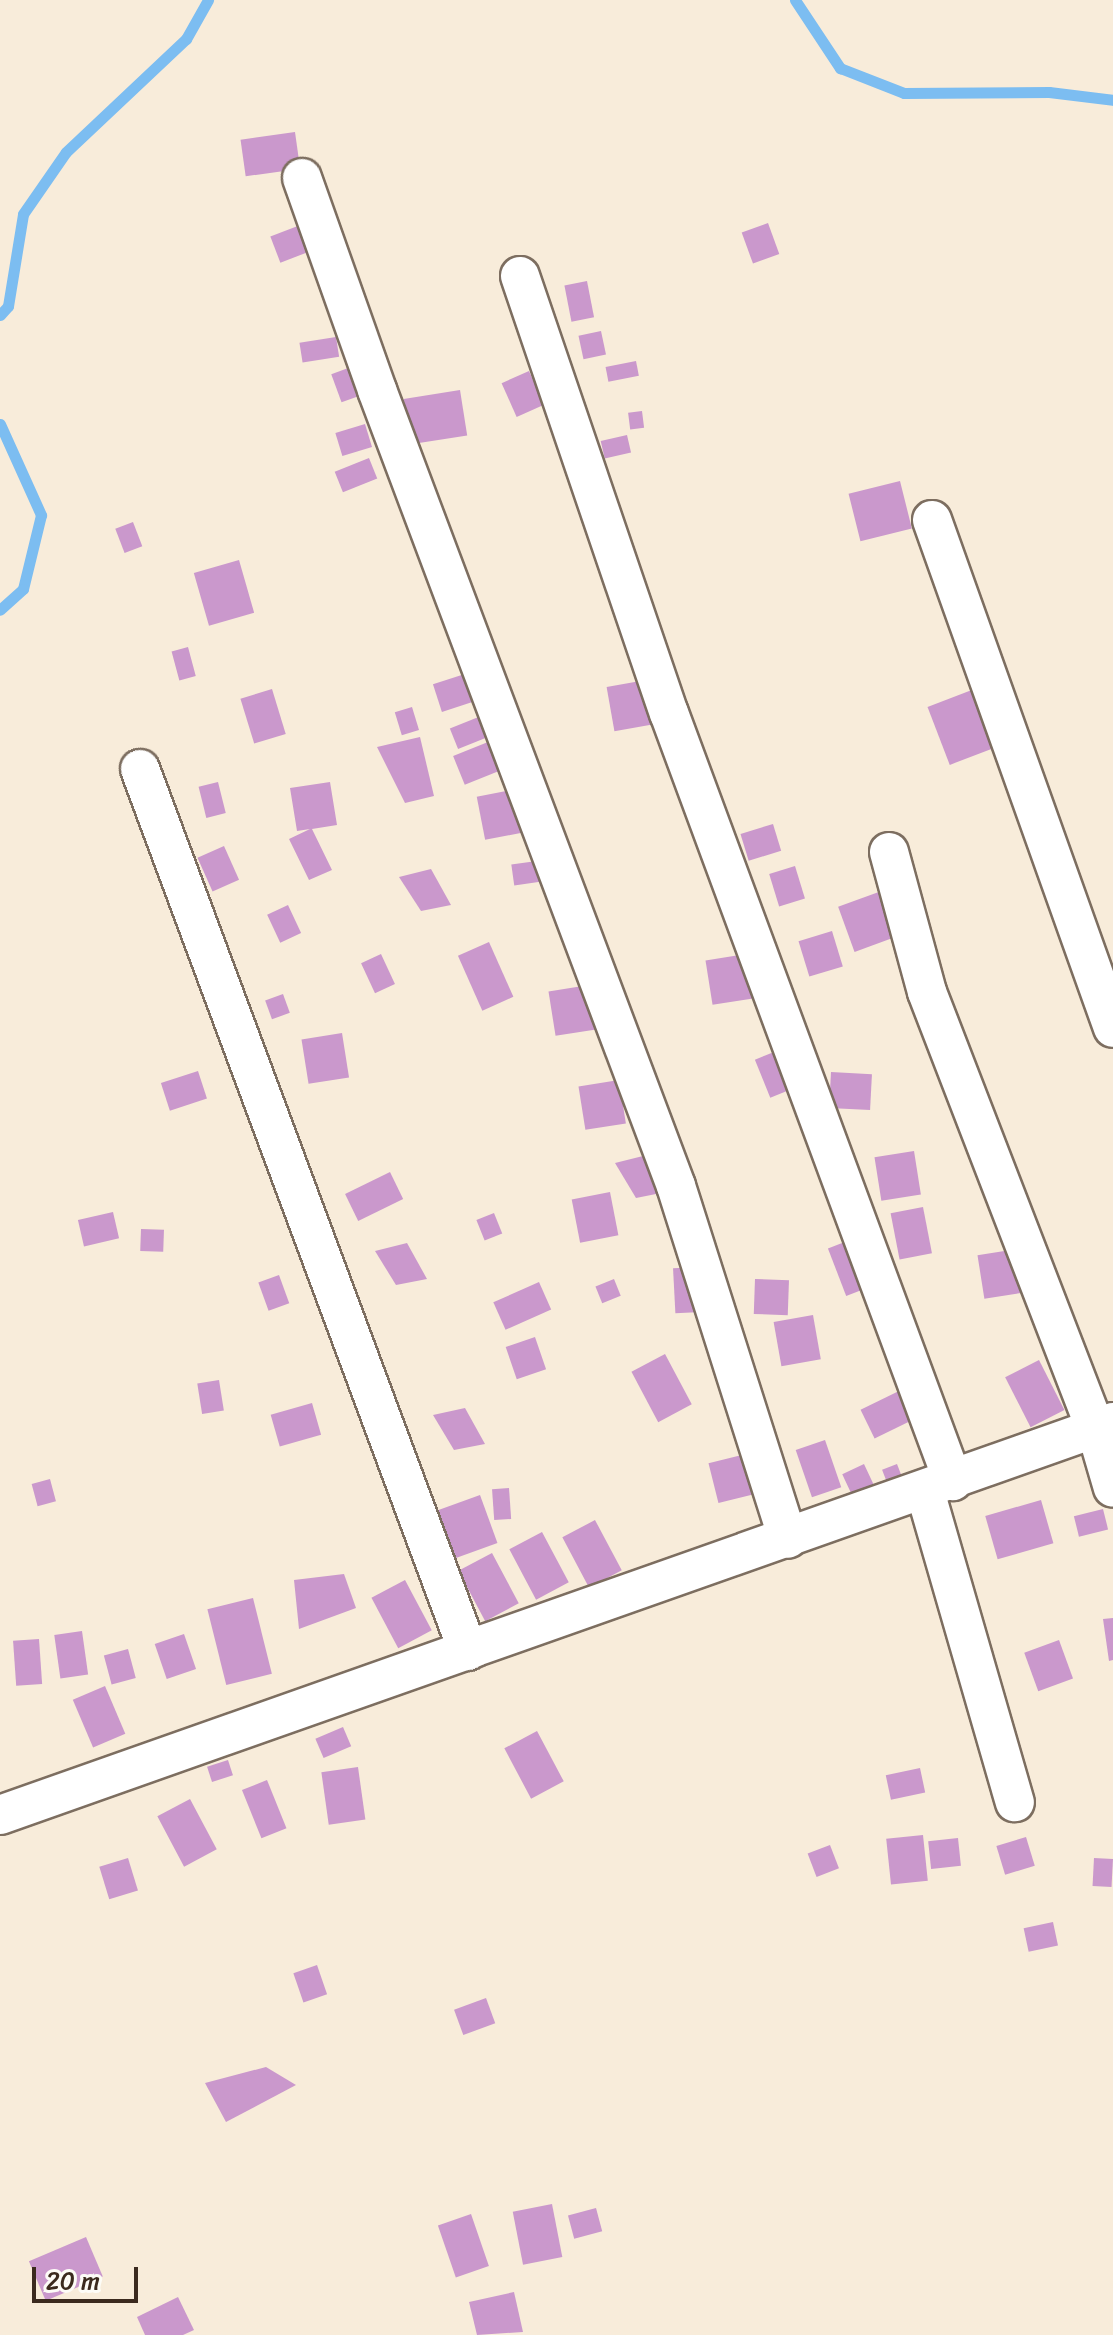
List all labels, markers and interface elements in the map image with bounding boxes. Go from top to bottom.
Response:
scale bar [36,2251,142,2301]
text: 20 m [46,2260,100,2302]

